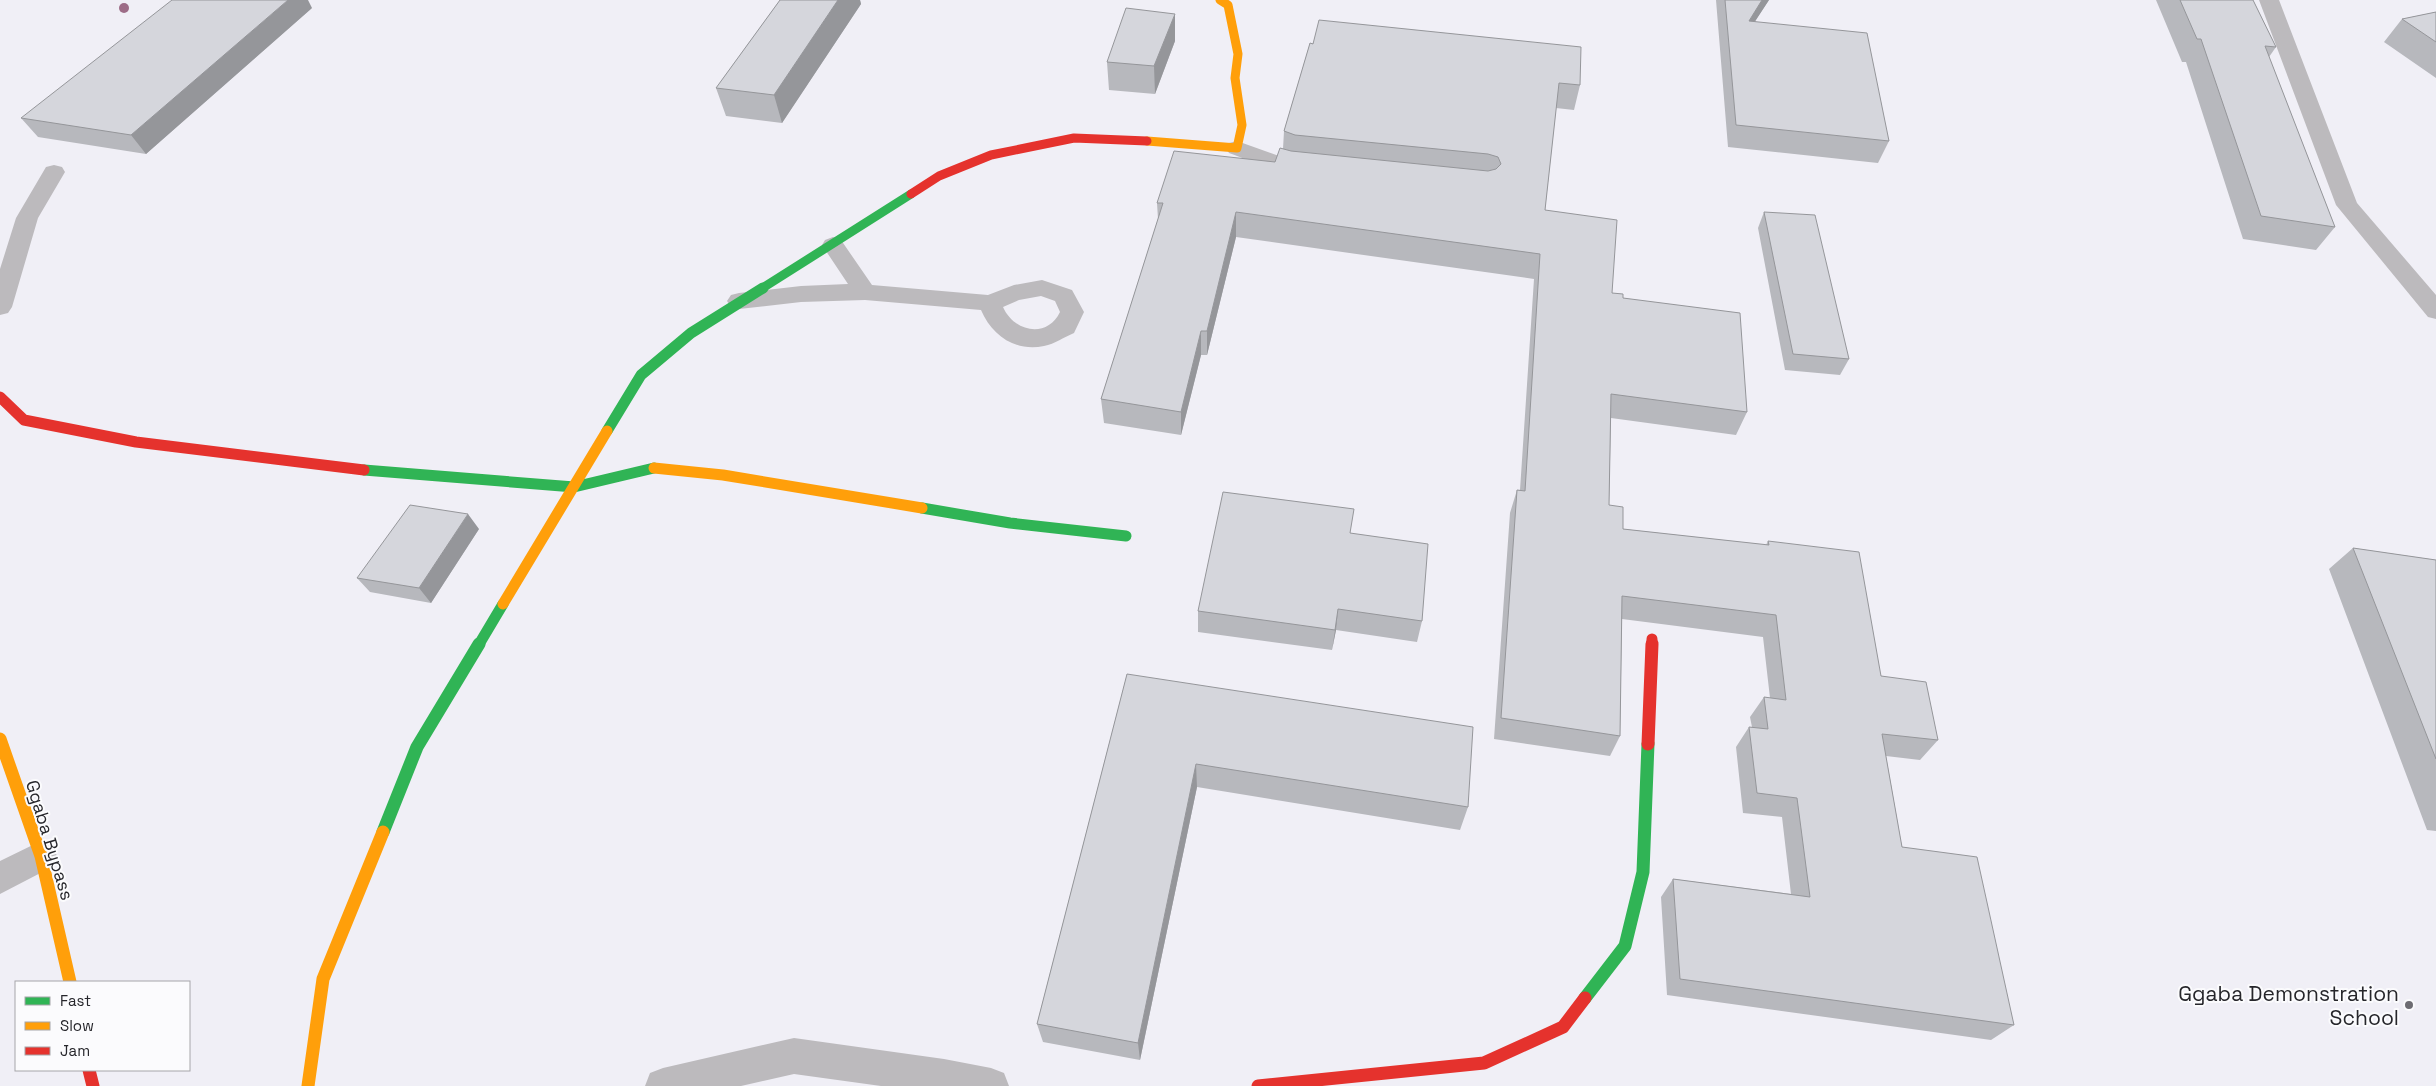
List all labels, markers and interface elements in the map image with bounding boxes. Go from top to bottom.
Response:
street label: Ggaba Bypass [21,777,79,903]
place label: Ggaba Demonstration School [2178,980,2399,1031]
legend [15,981,190,1071]
text: Fast [60,991,91,1010]
marker: Ggaba Demonstration School [2403,999,2415,1011]
text: Slow [60,1016,94,1035]
text: Jam [60,1041,90,1060]

